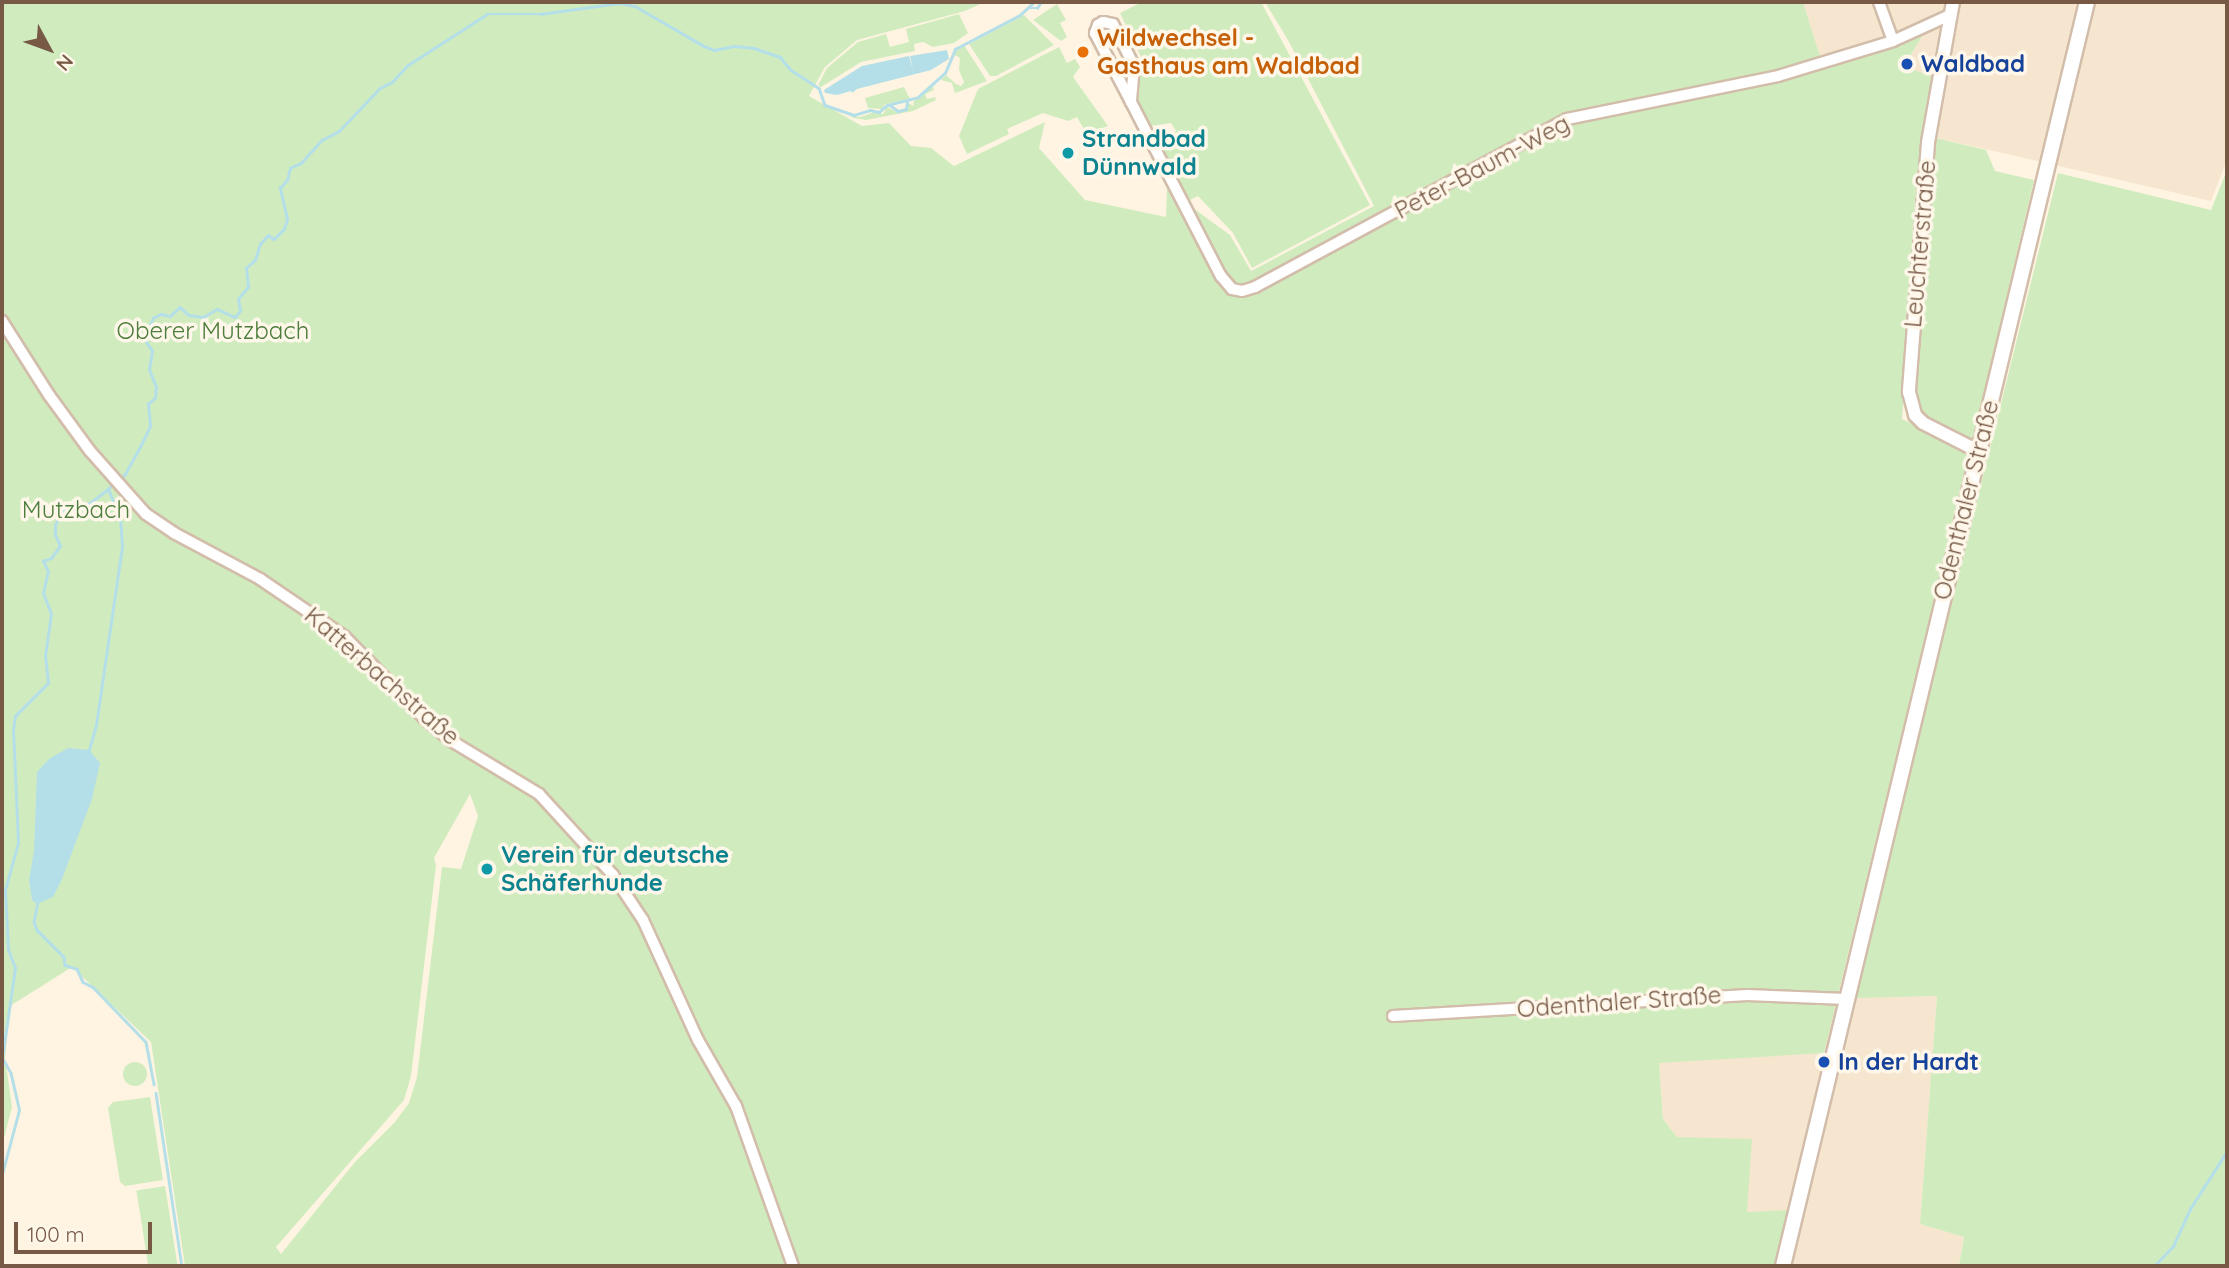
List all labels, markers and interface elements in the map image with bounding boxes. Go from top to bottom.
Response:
north arrow [14,14,84,84]
place label: Wildwechsel - Gasthaus am Waldbad [1097,24,1360,80]
marker: Wildwechsel - Gasthaus am Waldbad [1075,44,1091,60]
text: N [51,50,78,76]
place label: Waldbad [1921,50,2025,78]
marker: Waldbad [1899,56,1915,72]
street label: Peter-Baum-Weg [1390,109,1574,225]
place label: Strandbad Dünnwald [1082,125,1206,181]
marker: Strandbad Dünnwald [1060,145,1076,161]
street label: Leuchterstraße [1898,159,1942,329]
park label: Oberer Mutzbach [117,317,309,345]
street label: Odenthaler Straße [1927,397,2005,603]
park label: Mutzbach [22,496,130,524]
street label: Katterbachstraße [299,601,465,751]
place label: Verein für deutsche Schäferhunde [501,841,729,897]
marker: Verein für deutsche Schäferhunde [479,861,495,877]
street label: Odenthaler Straße [1516,980,1722,1024]
place label: In der Hardt [1838,1048,1979,1076]
marker: In der Hardt [1816,1054,1832,1070]
scale bar [18,1208,156,1252]
text: 100 m [27,1221,85,1247]

